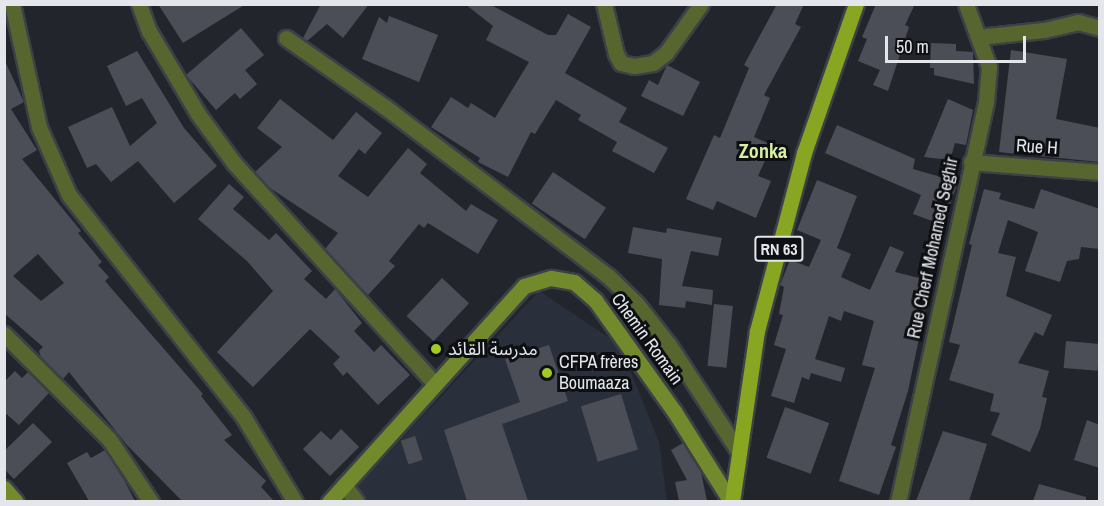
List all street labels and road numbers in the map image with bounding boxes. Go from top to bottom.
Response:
street label: Rue H [1015,135,1059,159]
street label: Rue Cherf Mohamed Seghir [903,155,963,341]
road number: RN 63 [754,236,804,262]
street label: Chemin Romain [607,289,687,389]

